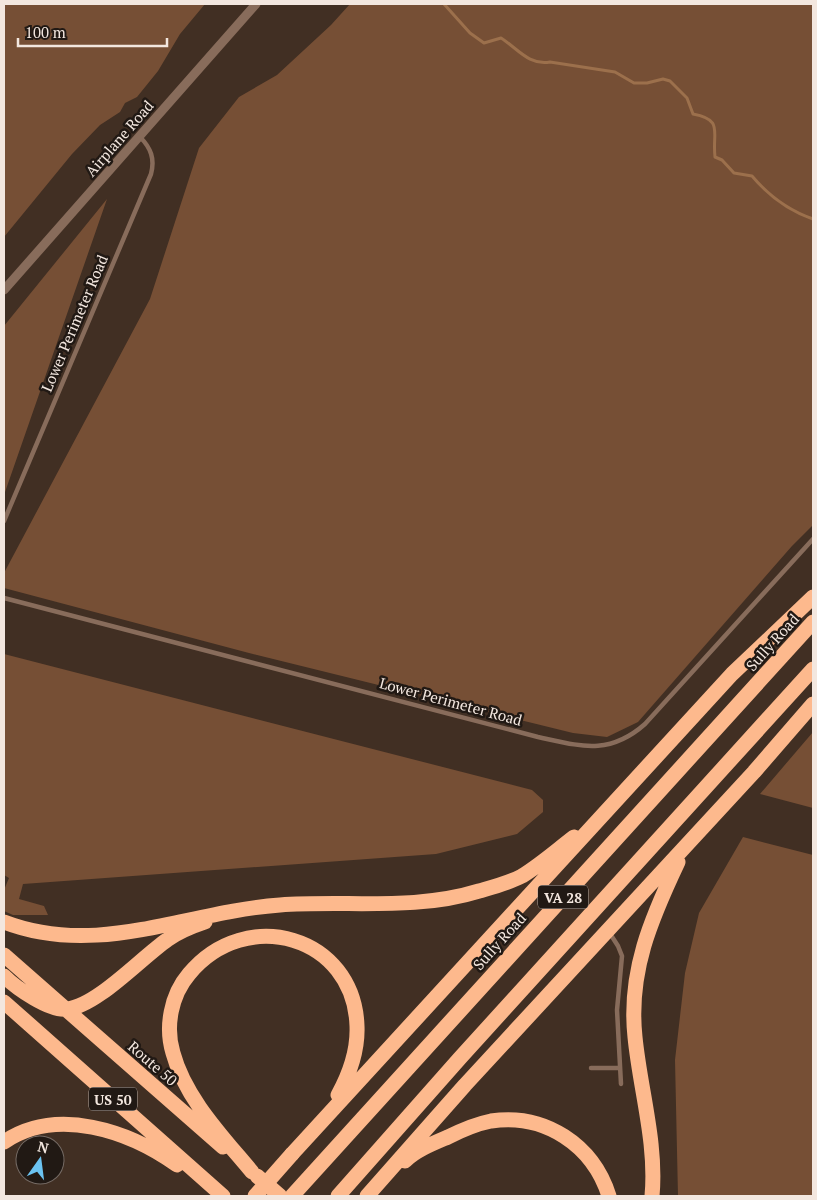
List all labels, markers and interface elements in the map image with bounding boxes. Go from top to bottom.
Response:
scale bar [18,15,166,47]
text: 100 m [25,22,66,42]
street label: Airplane Road [80,96,158,180]
street label: Lower Perimeter Road [36,252,112,394]
street label: Sully Road [741,609,803,675]
street label: Lower Perimeter Road [377,672,525,730]
road number: VA 28 [538,886,588,909]
street label: Sully Road [468,908,530,974]
street label: Route 50 [124,1036,182,1090]
road number: US 50 [89,1088,137,1110]
north arrow [15,1135,65,1185]
text: N [36,1136,51,1157]

